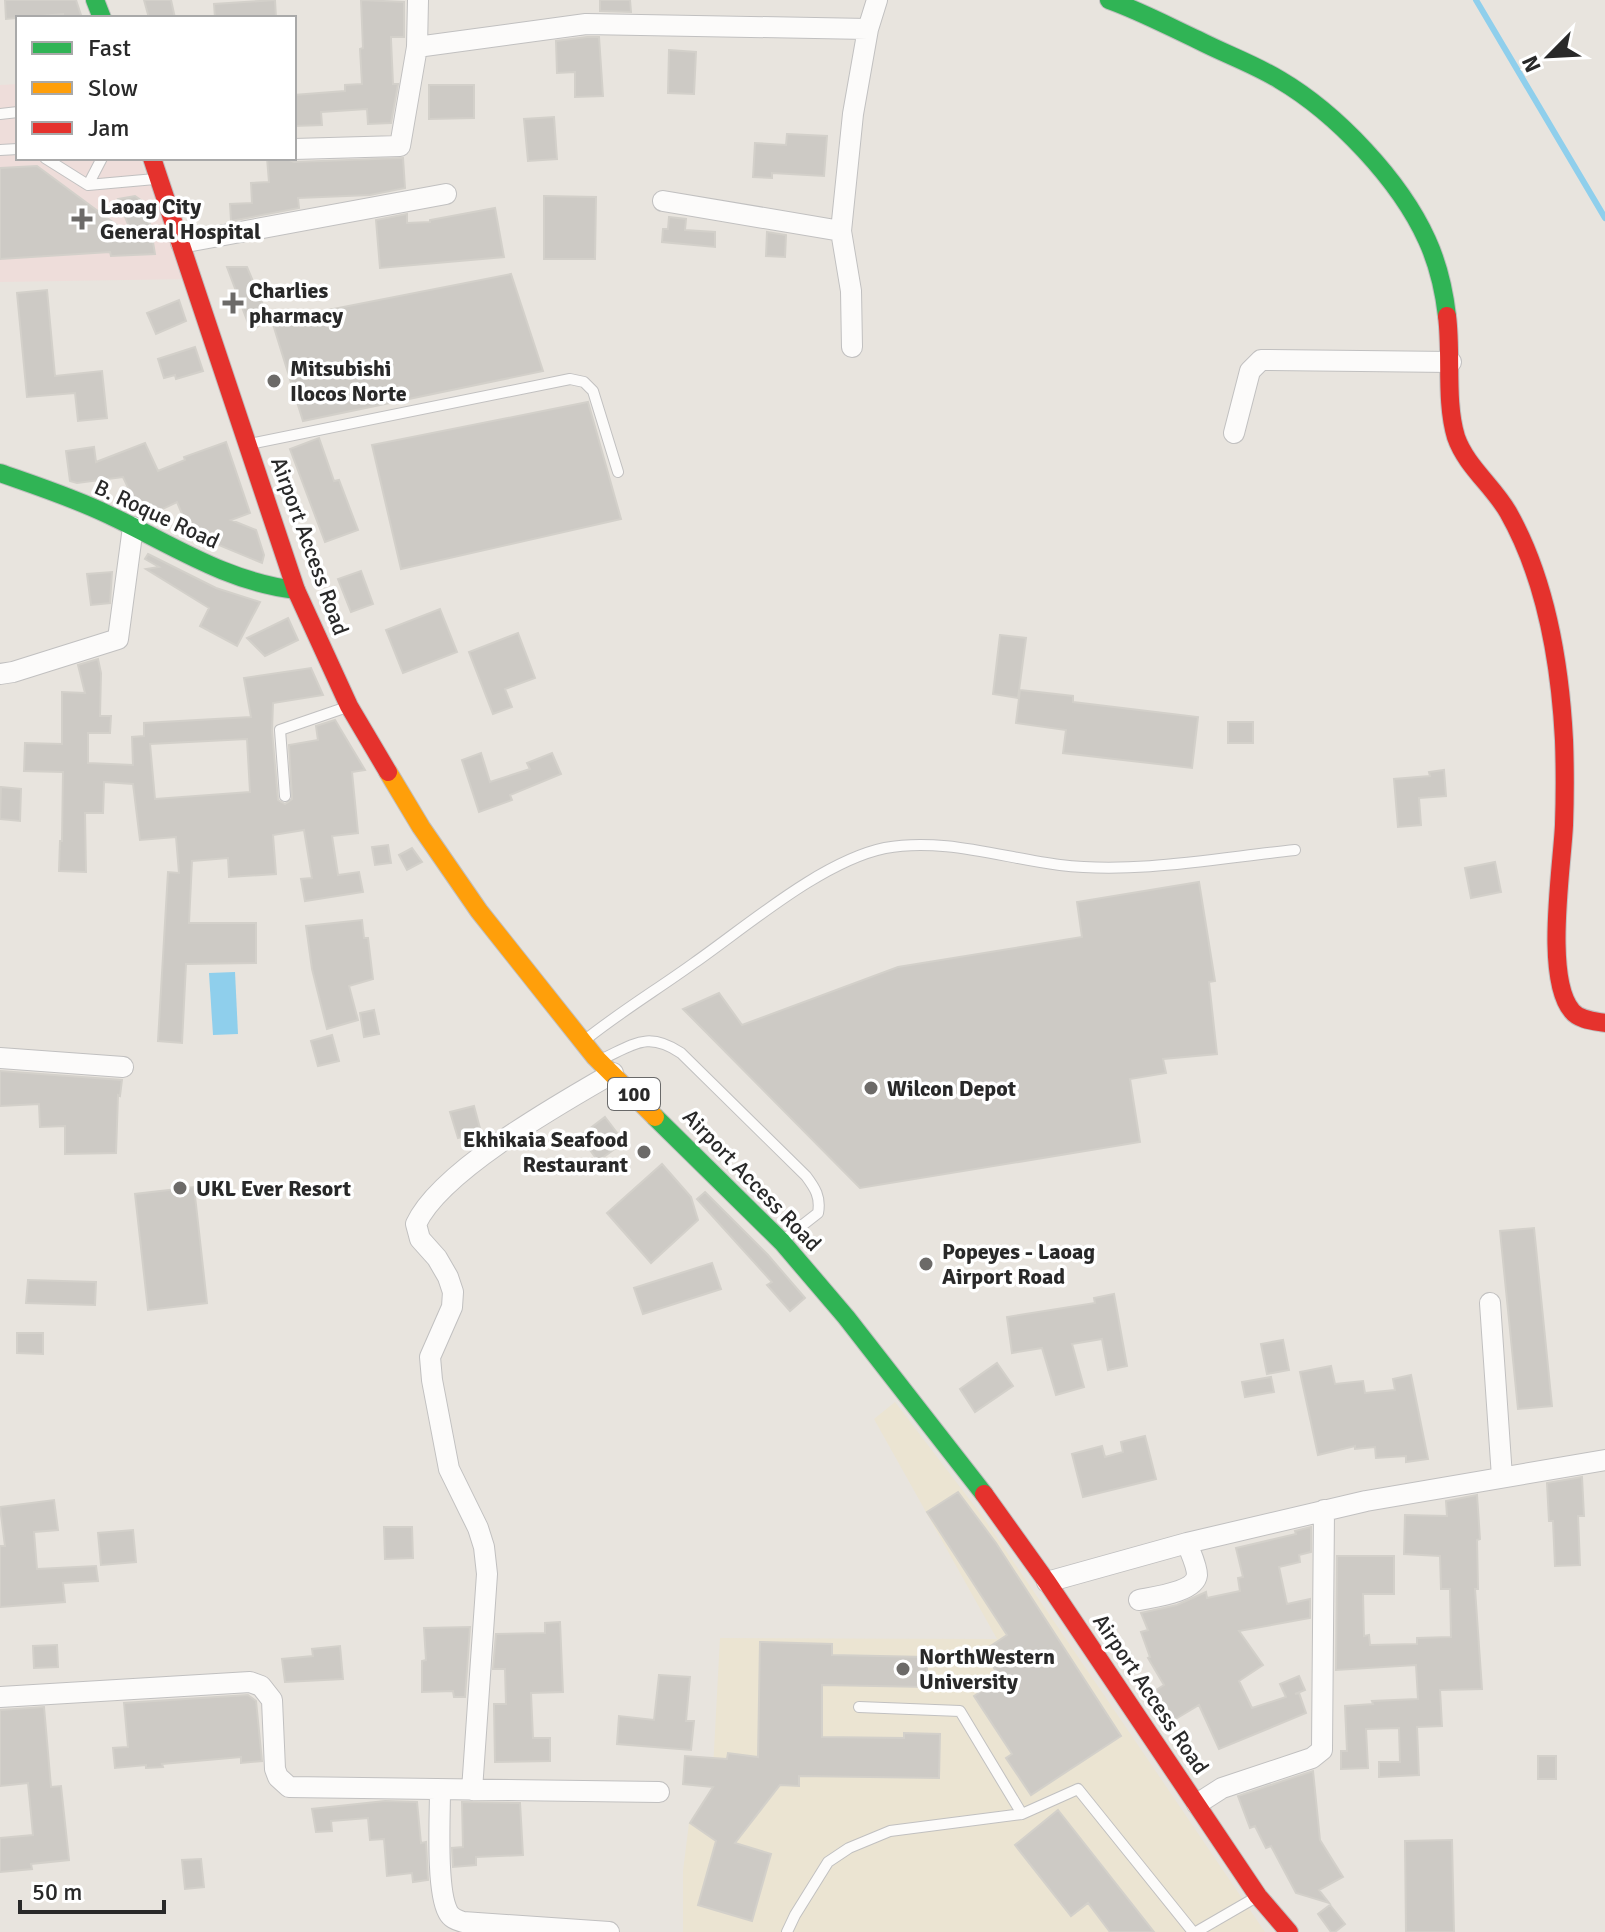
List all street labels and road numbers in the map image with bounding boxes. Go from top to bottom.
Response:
street label: Airport Access Road [265,453,355,639]
street label: B. Roque Road [90,473,224,555]
road number: 100 [608,1078,660,1110]
street label: Airport Access Road [677,1103,827,1257]
street label: Airport Access Road [1087,1609,1215,1779]

